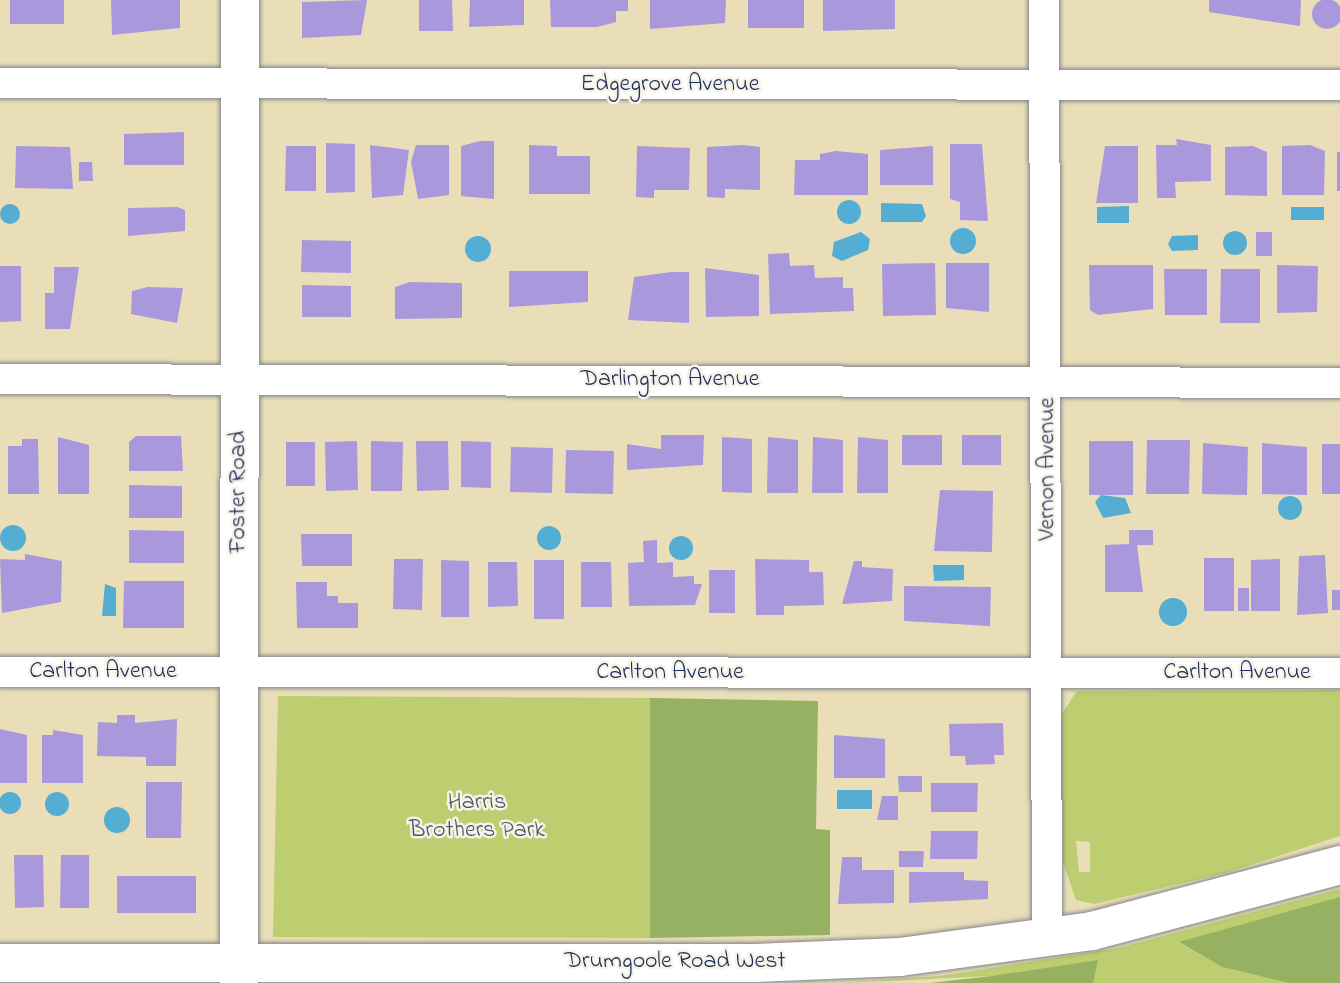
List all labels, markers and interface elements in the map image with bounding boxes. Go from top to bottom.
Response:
street label: Edgegrove Avenue [581,71,759,99]
street label: Darlington Avenue [580,366,760,394]
street label: Vernon Avenue [1034,397,1062,541]
street label: Foster Road [225,431,253,553]
street label: Carlton Avenue [29,658,177,686]
street label: Carlton Avenue [596,659,744,687]
street label: Carlton Avenue [1163,659,1311,687]
park label: Harris Brothers Park [409,789,545,845]
street label: Drumgoole Road West [565,948,785,976]

